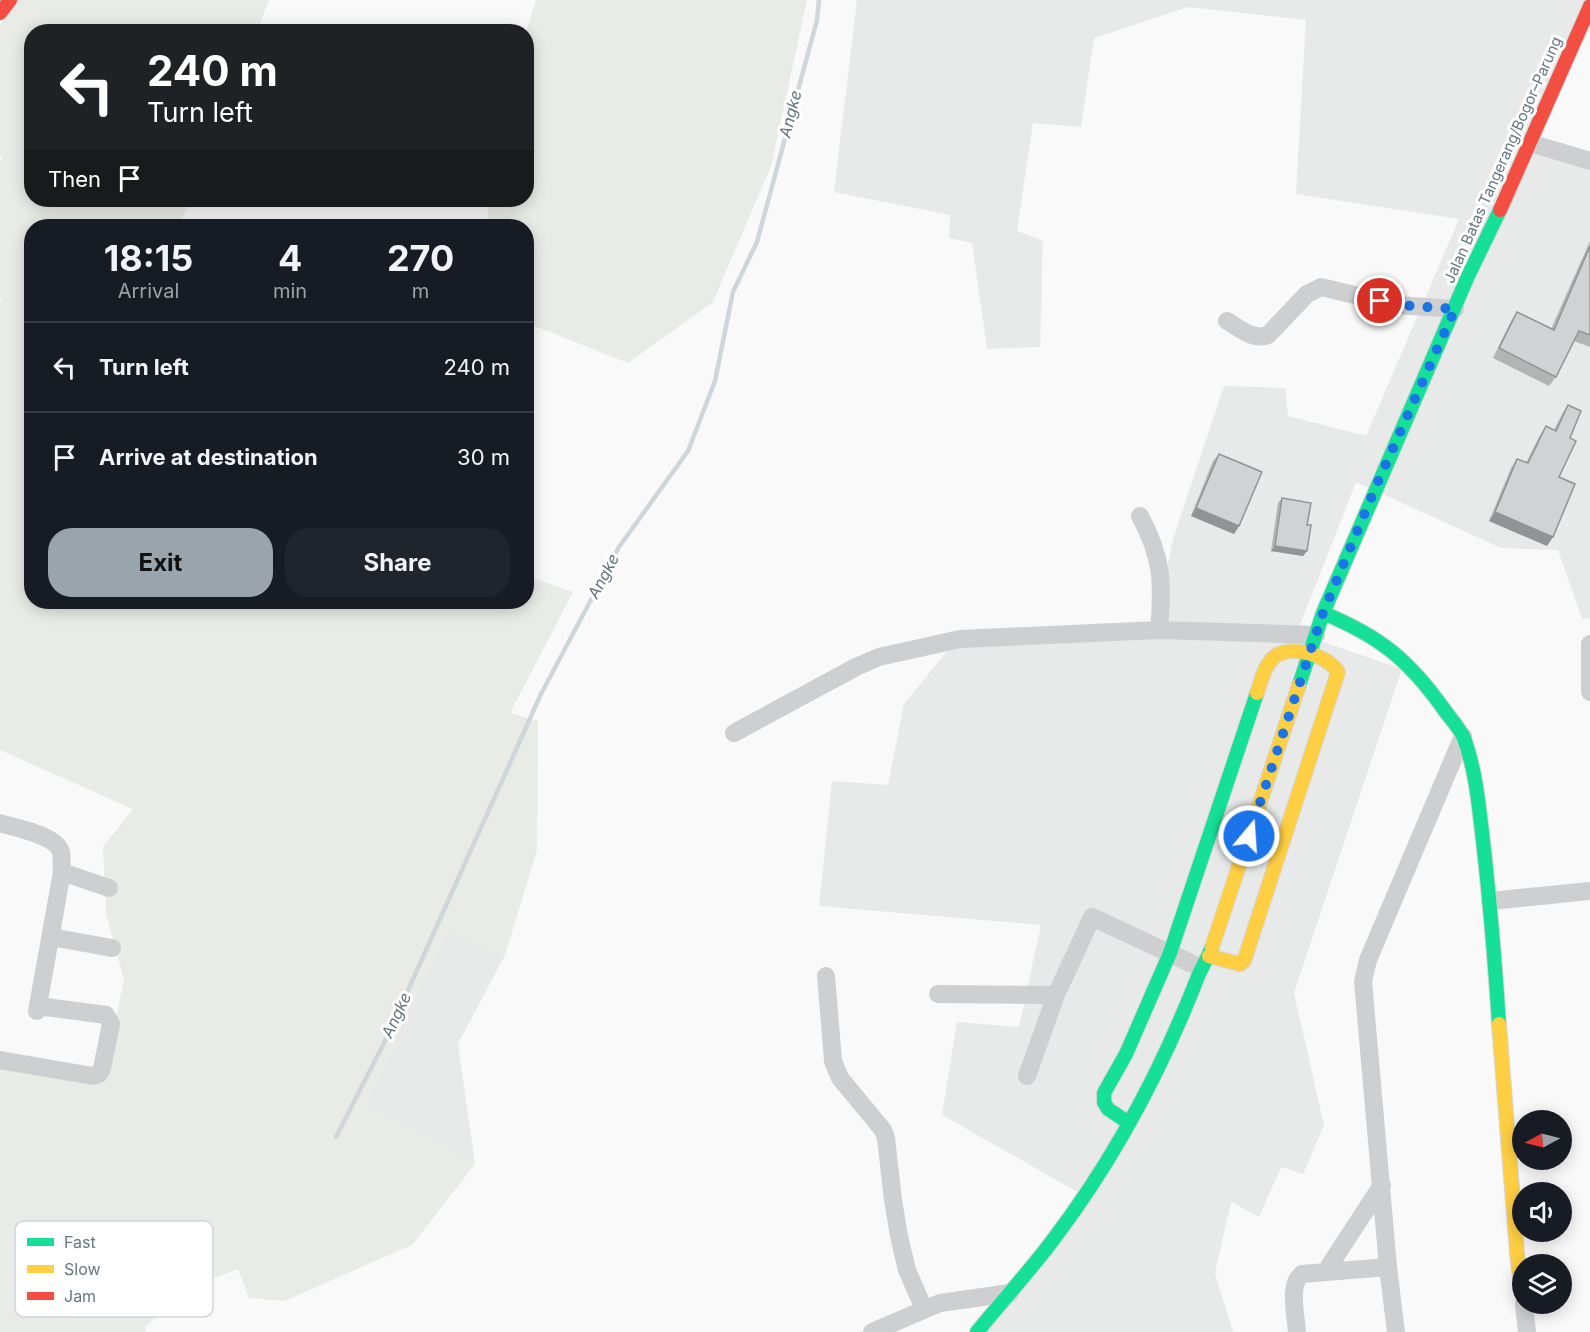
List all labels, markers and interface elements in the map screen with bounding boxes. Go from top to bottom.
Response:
street label: Jalan Batas Tangerang/Bogor–Parung [1439,34,1566,286]
text: 240 m [147,45,278,96]
icon: left [48,48,126,126]
water label: Angke [774,88,806,141]
text: Turn left [147,96,253,129]
icon: arrive [113,162,146,195]
text: Then [48,166,101,192]
text: 18:15 [104,236,193,280]
text: 4 [278,236,302,280]
text: 270 [387,236,454,280]
pin [1354,275,1405,326]
text: Arrival [118,279,179,303]
text: min [273,279,307,303]
text: m [412,279,429,303]
icon: arrive [1363,284,1396,317]
icon: left [48,351,81,384]
text: Turn left [99,354,189,380]
text: 240 m [443,354,510,380]
icon: arrive [48,441,81,474]
text: Arrive at destination [99,444,318,470]
text: 30 m [457,444,510,470]
button: Exit [48,528,273,597]
button: Share [285,528,510,597]
water label: Angke [582,550,623,603]
position arrow [1217,804,1281,868]
water label: Angke [376,989,415,1042]
north arrow [1512,1110,1572,1170]
map controls [1512,1110,1572,1314]
button: sound [1512,1182,1572,1242]
legend [15,1221,213,1317]
text: Fast [64,1232,96,1252]
button: layers [1512,1254,1572,1314]
text: Slow [64,1259,101,1279]
text: Jam [64,1286,96,1306]

